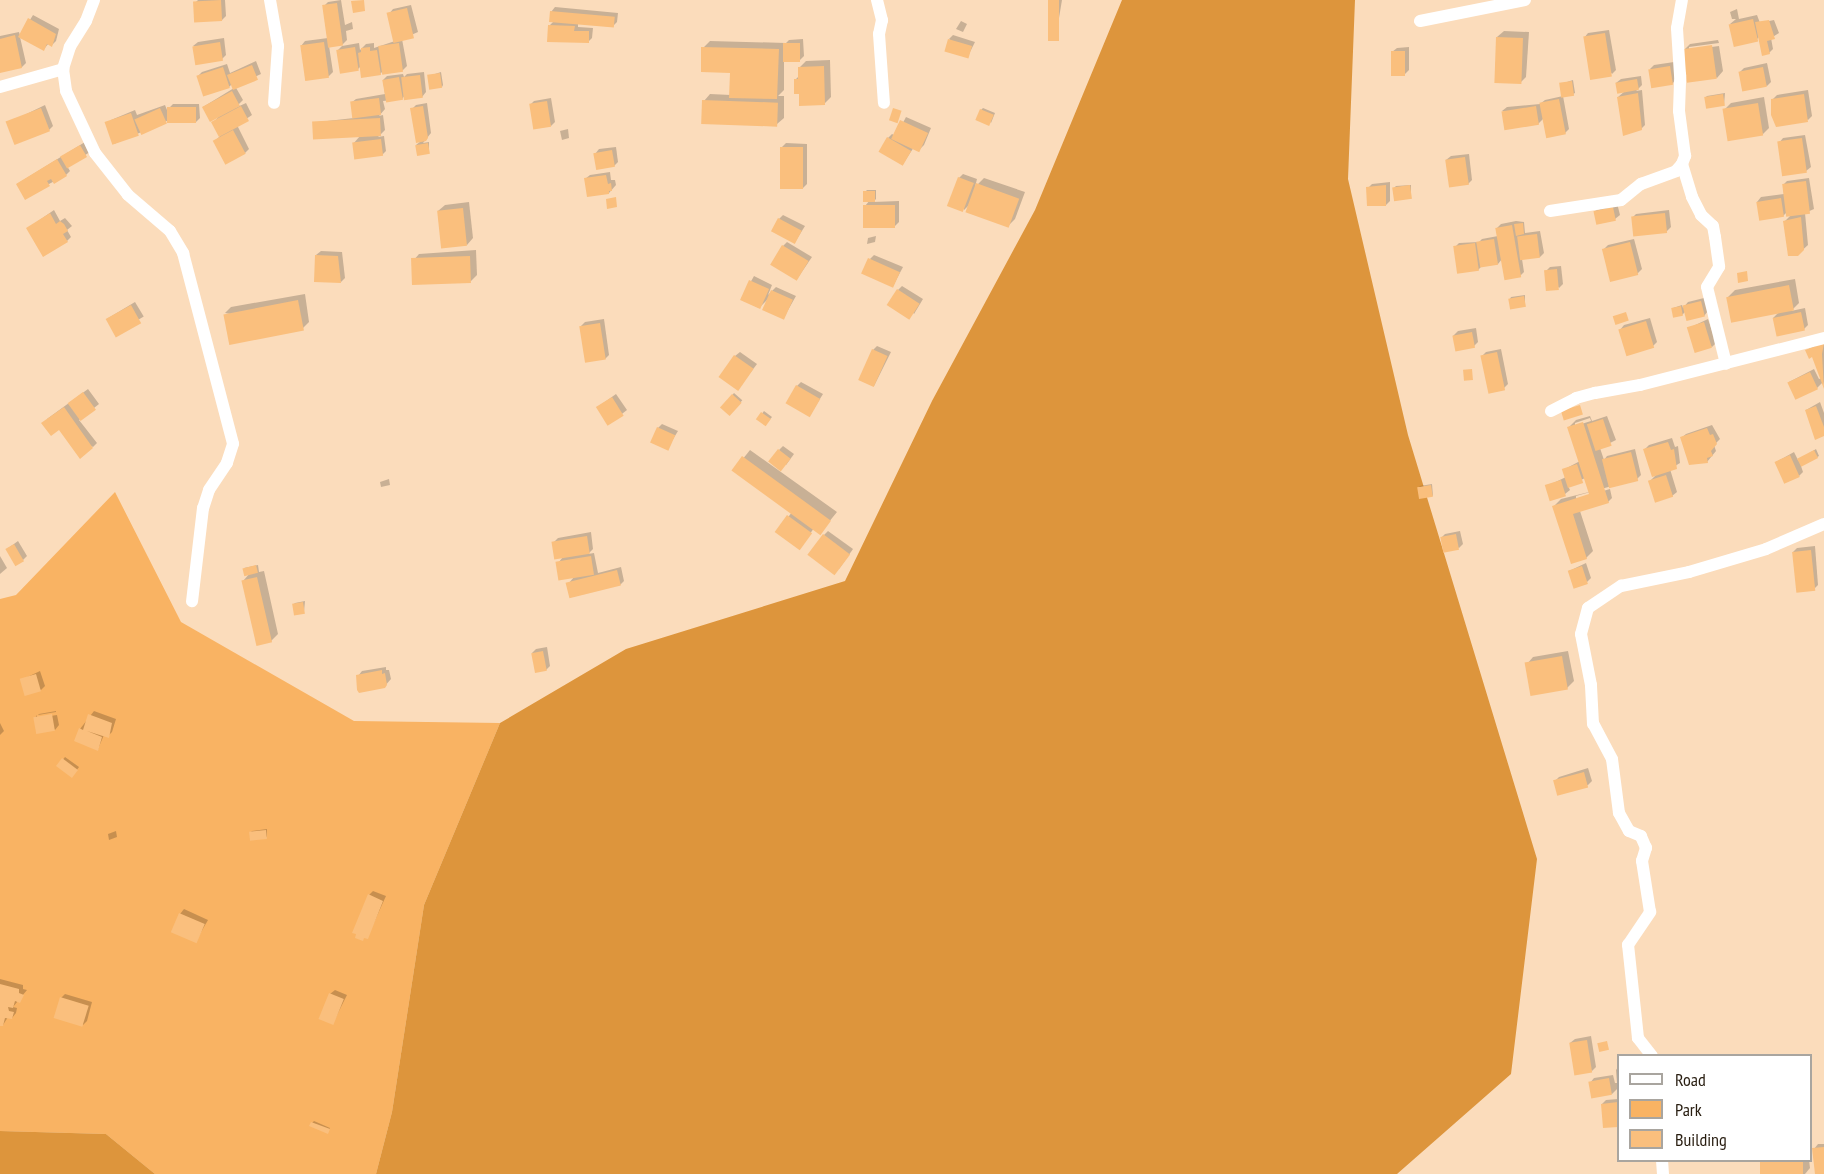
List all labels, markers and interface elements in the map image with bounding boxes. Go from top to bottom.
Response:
legend [1617,1054,1812,1162]
text: Road [1675,1068,1706,1091]
text: Park [1675,1098,1702,1121]
text: Building [1675,1128,1727,1151]

